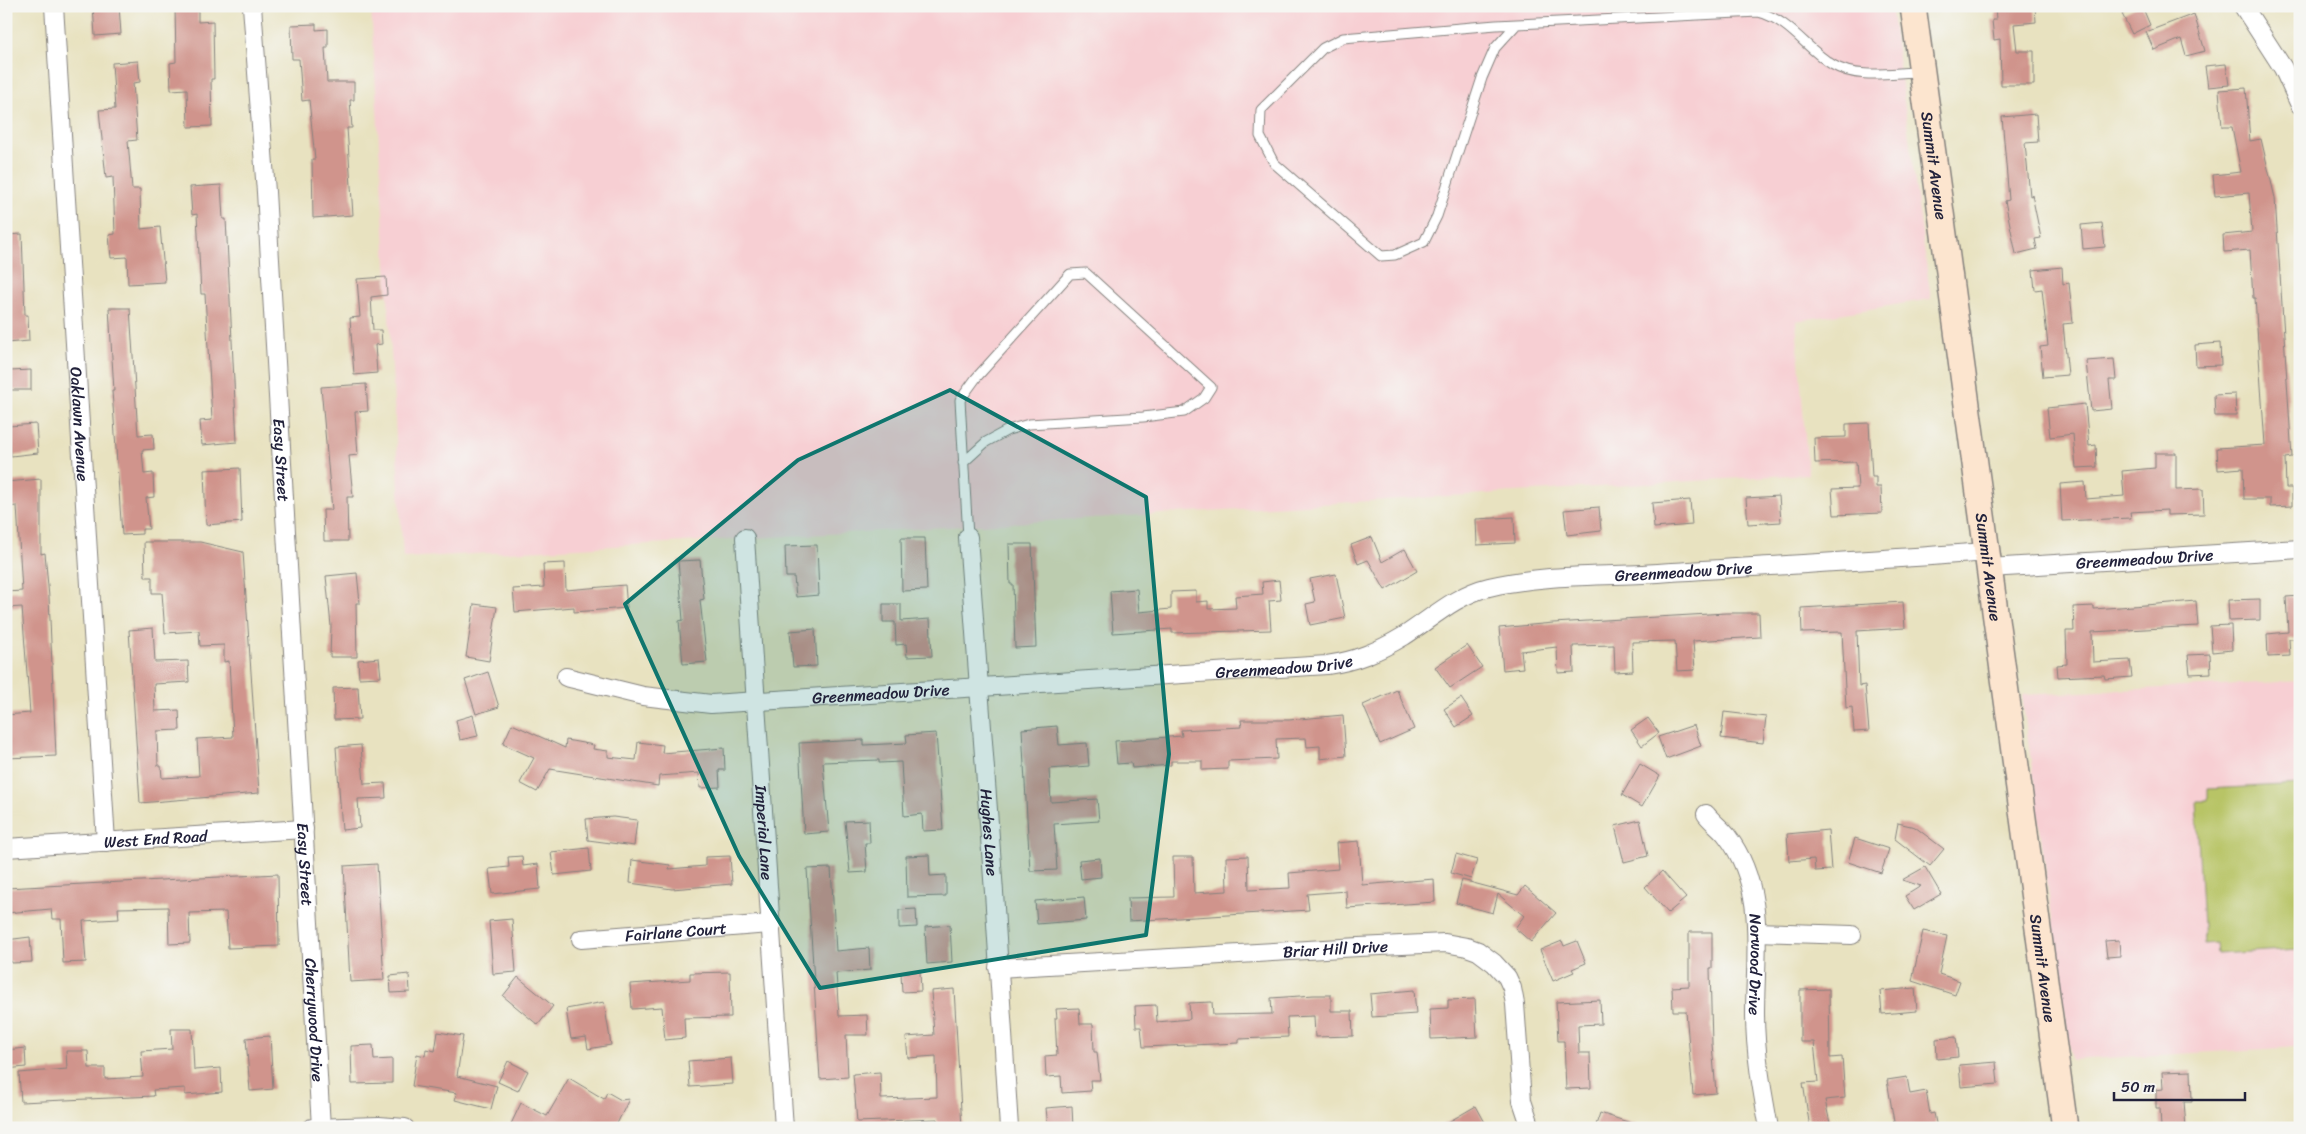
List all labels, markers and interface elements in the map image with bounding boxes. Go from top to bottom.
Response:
street label: Summit Avenue [1912,109,1956,222]
street label: Oaklawn Avenue [61,366,98,482]
street label: Easy Street [264,418,298,502]
street label: Summit Avenue [1967,511,2010,623]
street label: Greenmeadow Drive [2075,540,2214,578]
street label: Greenmeadow Drive [1614,553,1753,590]
street label: Greenmeadow Drive [1214,646,1356,687]
street label: Greenmeadow Drive [811,675,951,713]
street label: Imperial Lane [746,783,782,881]
street label: Hughes Lane [971,787,1007,877]
street label: West End Road [103,821,210,857]
street label: Easy Street [288,822,322,907]
street label: Summit Avenue [2021,912,2065,1024]
street label: Norwood Drive [1740,913,1771,1015]
street label: Fairlane Court [624,914,728,950]
street label: Briar Hill Drive [1282,932,1389,966]
street label: Cherrywood Drive [296,957,332,1083]
scale bar [2114,1069,2245,1101]
text: 50 m [2121,1074,2156,1100]

